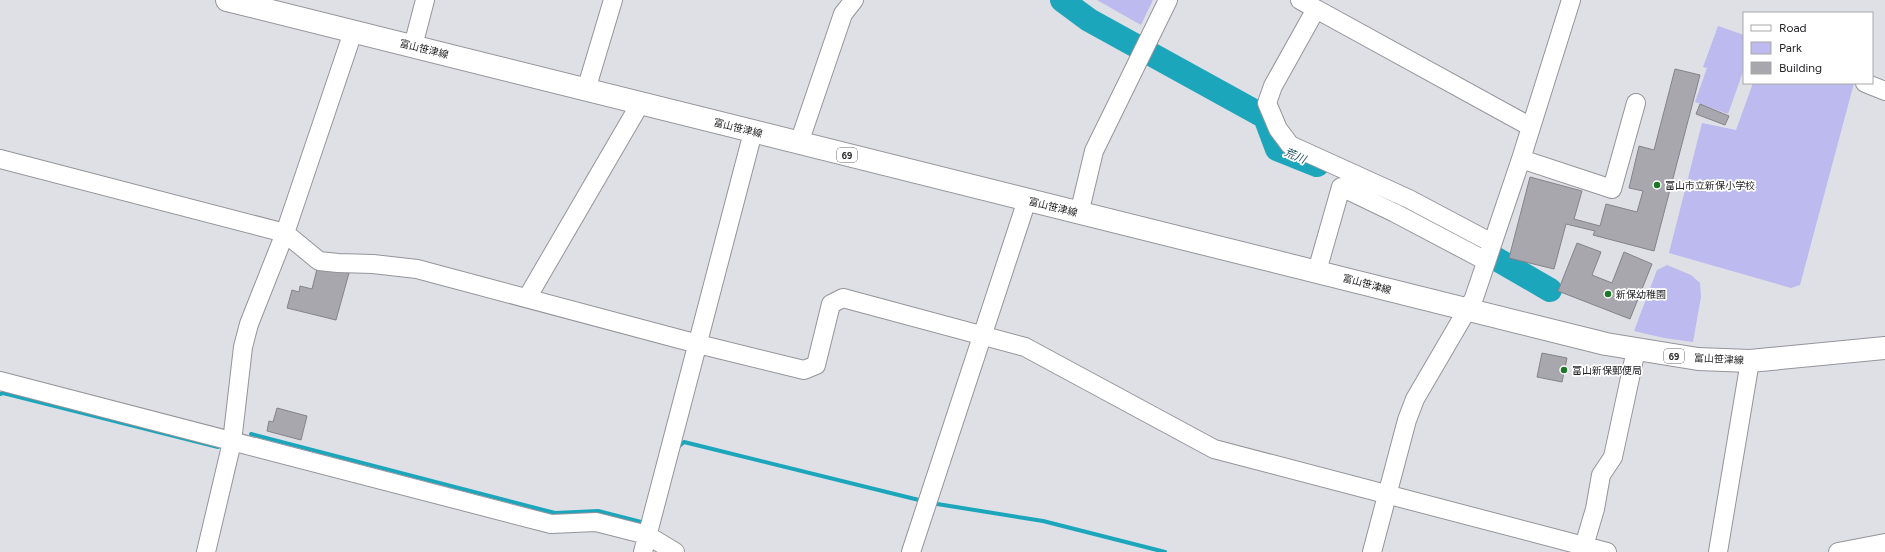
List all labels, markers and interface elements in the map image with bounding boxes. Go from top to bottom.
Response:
legend [1743,12,1873,84]
text: Road [1779,21,1807,35]
street label: 富山笹津線 [398,37,450,61]
text: Park [1779,41,1802,55]
text: Building [1779,61,1822,75]
street label: 富山笹津線 [712,116,764,140]
water label: 荒川 [1282,146,1309,167]
road number: 69 [837,148,857,162]
place label: 富山市立新保小学校 [1665,179,1755,192]
marker: 富山市立新保小学校 [1652,180,1662,190]
street label: 富山笹津線 [1027,195,1079,219]
street label: 富山笹津線 [1341,271,1393,297]
place label: 新保幼稚園 [1616,288,1666,301]
marker: 新保幼稚園 [1603,289,1613,299]
road number: 69 [1664,349,1684,363]
street label: 富山笹津線 [1694,351,1744,367]
place label: 富山新保郵便局 [1572,364,1642,377]
marker: 富山新保郵便局 [1559,365,1569,375]

